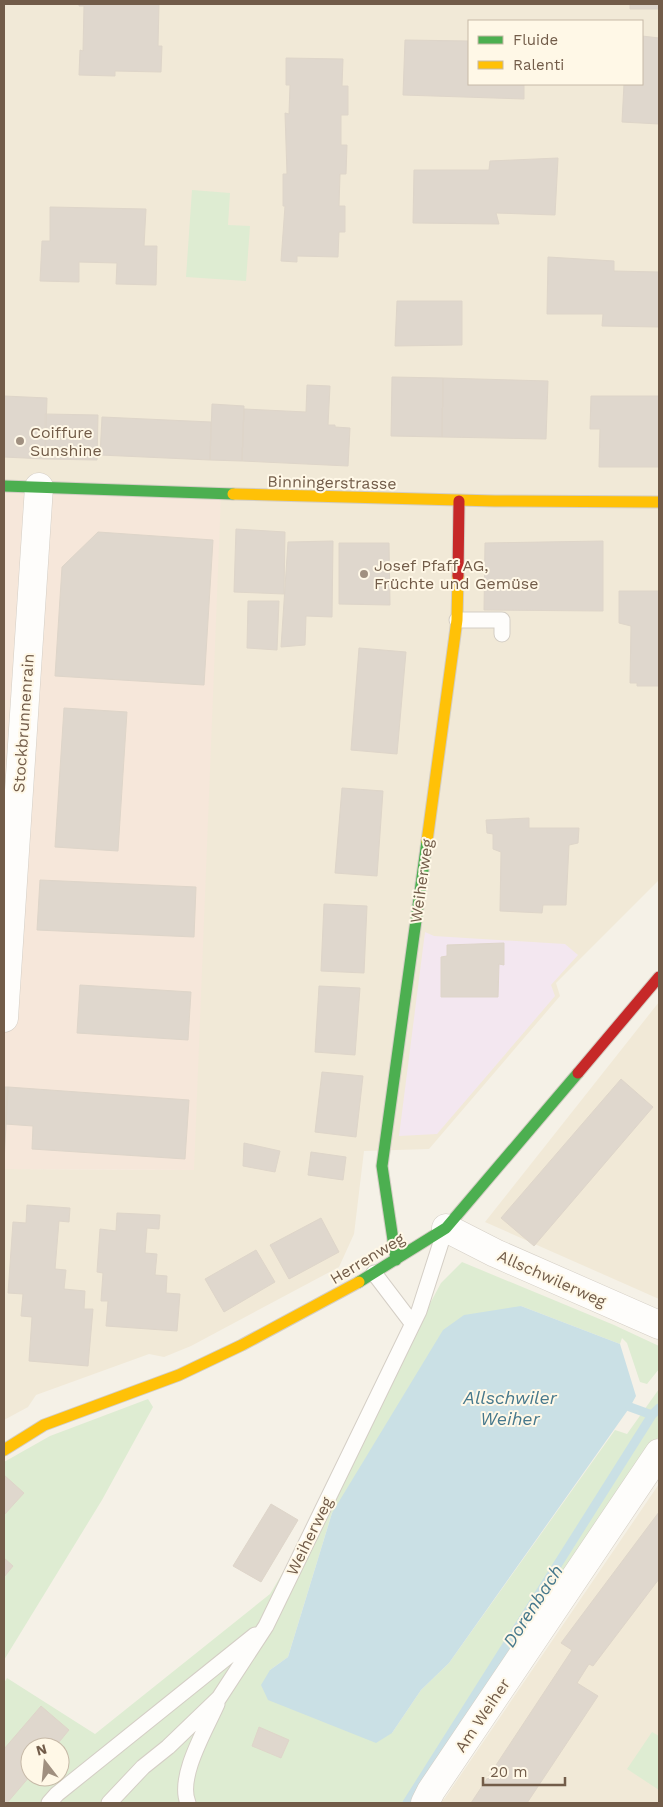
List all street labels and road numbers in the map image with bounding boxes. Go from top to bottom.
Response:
street label: Binningerstrasse [267,472,397,493]
street label: Stockbrunnenrain [9,653,38,793]
street label: Weiherweg [406,837,437,924]
street label: Herrenweg [327,1229,408,1288]
street label: Allschwilerweg [495,1246,609,1311]
street label: Weiherweg [282,1493,337,1579]
street label: Am Weiher [451,1674,514,1756]

